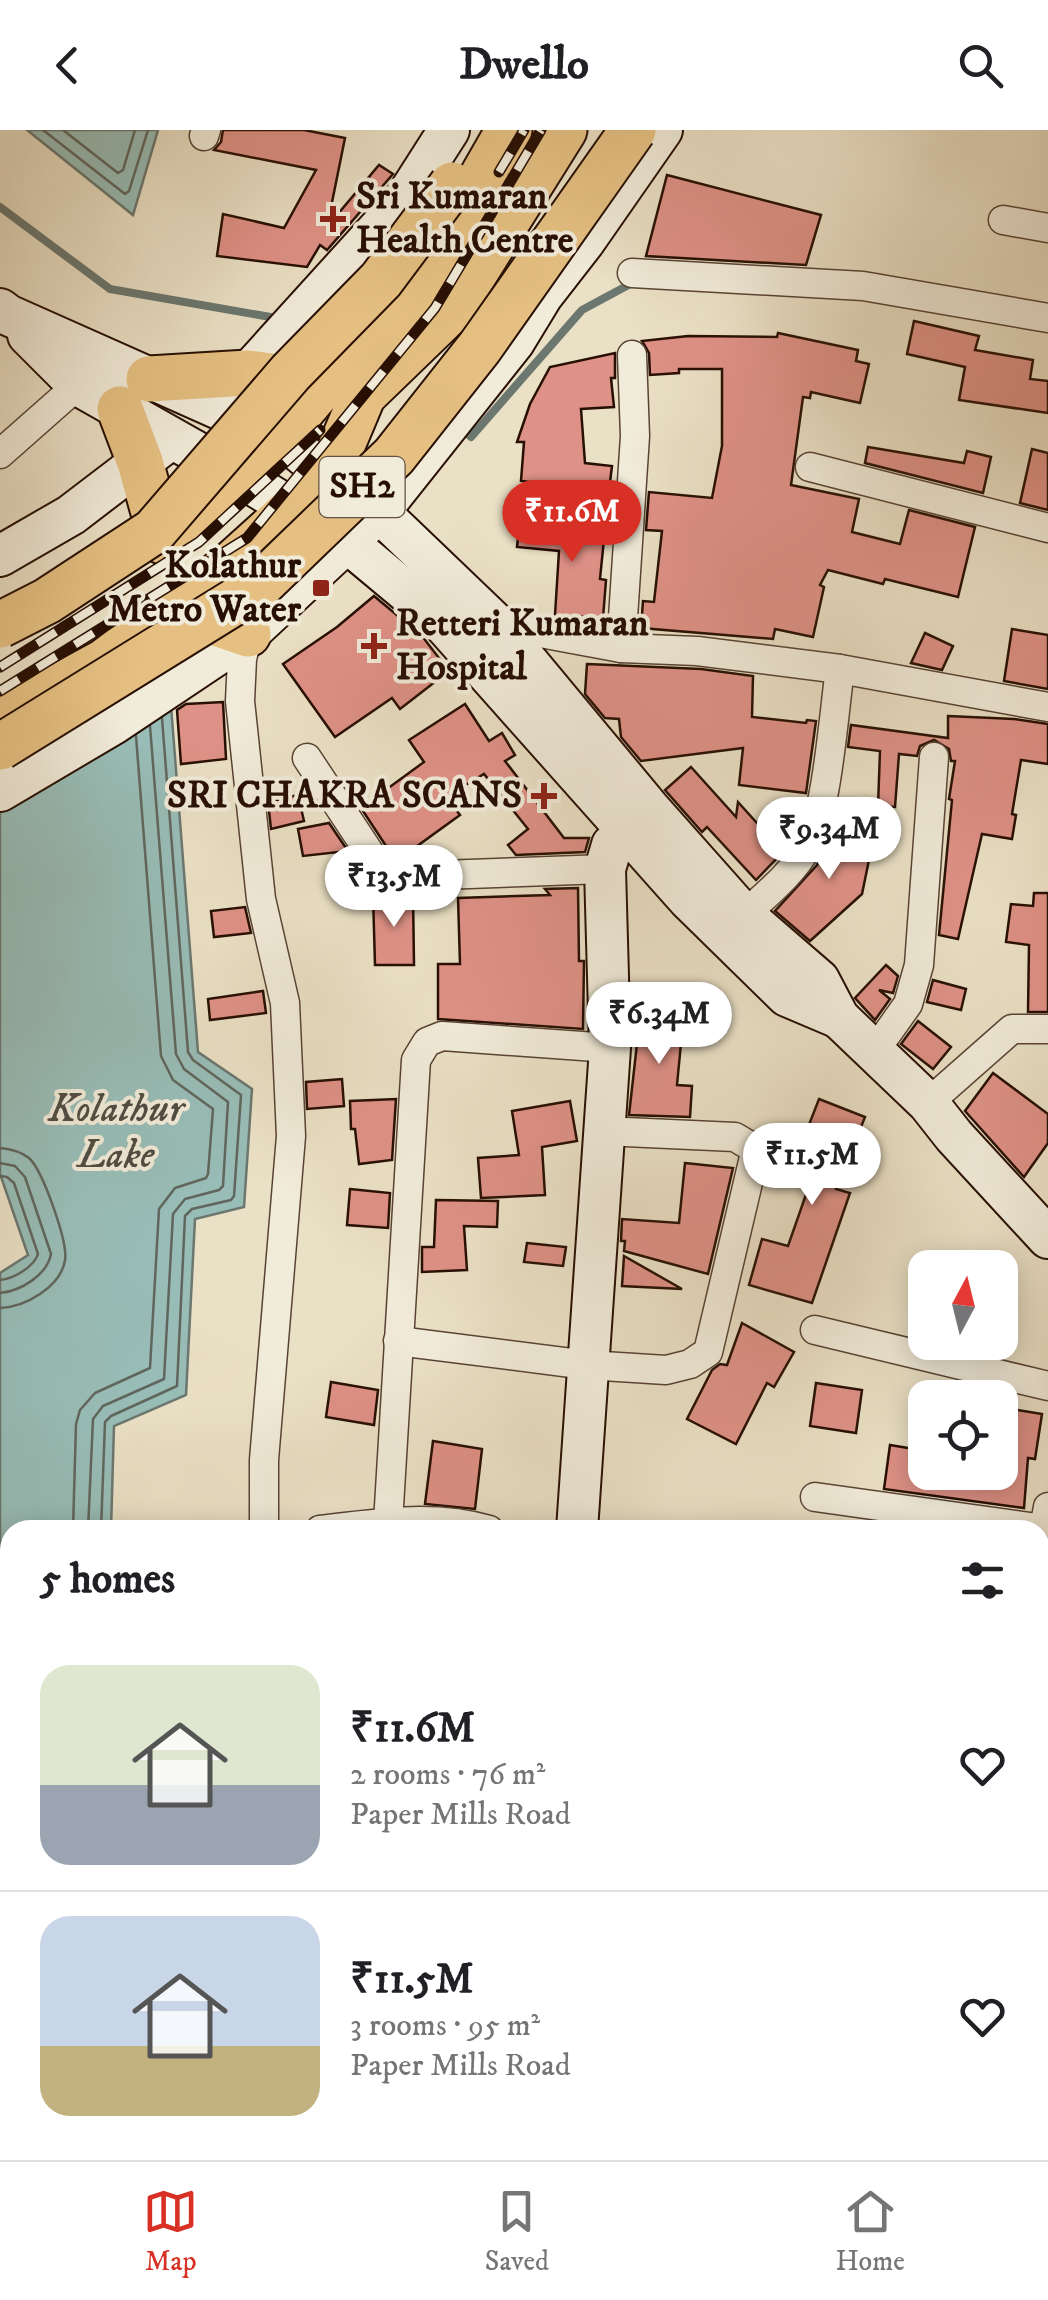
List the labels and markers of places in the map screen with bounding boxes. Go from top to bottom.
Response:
place label: Sri Kumaran Health Centre [356,173,574,265]
marker: Sri Kumaran Health Centre [320,206,346,232]
pin: ₹11.6M [491,480,653,565]
place label: Kolathur Metro Water [107,542,302,634]
marker: Kolathur Metro Water [310,577,332,599]
place label: Retteri Kumaran Hospital [396,600,649,692]
marker: Retteri Kumaran Hospital [361,633,387,659]
place label: SRI CHAKRA SCANS [167,772,522,820]
marker: SRI CHAKRA SCANS [531,783,557,809]
pin: ₹9.34M [748,797,910,882]
pin: ₹13.5M [313,845,475,930]
pin: ₹6.34M [578,982,740,1067]
pin: ₹11.5M [731,1123,893,1208]

